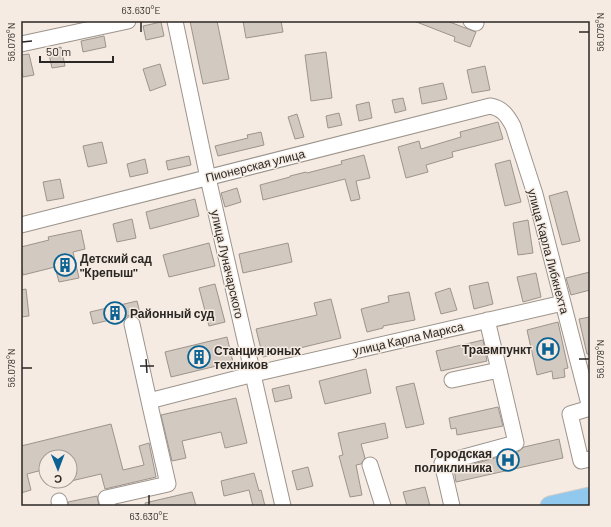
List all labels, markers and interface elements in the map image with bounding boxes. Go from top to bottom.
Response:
text: 63.630°E [122,4,160,16]
text: 56.076°N [594,13,606,51]
text: 56.076°N [5,23,17,61]
scale bar [40,38,113,64]
text: 50 m [46,44,71,58]
street label: Пионерская улица [204,146,307,185]
street label: улица Карла Либкнехта [525,187,573,316]
street label: улица Луначарского [208,208,247,320]
place label: Детский сад "Крепыш" [80,251,152,280]
building icon: Детский сад "Крепыш" [52,252,78,278]
building icon: Районный суд [102,300,128,326]
place label: Районный суд [130,306,215,321]
street label: улица Карла Маркса [351,318,465,358]
hospital icon: Травмпункт [535,336,561,362]
text: 56.078°N [594,340,606,378]
place label: Травмпункт [462,342,532,357]
place label: Станция юных техников [214,343,301,371]
building icon: Станция юных техников [186,344,212,370]
text: 56.078°N [5,349,17,387]
place label: Городская поликлиника [414,446,492,474]
hospital icon: Городская поликлиника [495,447,521,473]
north arrow [38,449,78,489]
text: С [54,473,62,486]
text: 63.630°E [130,510,168,522]

